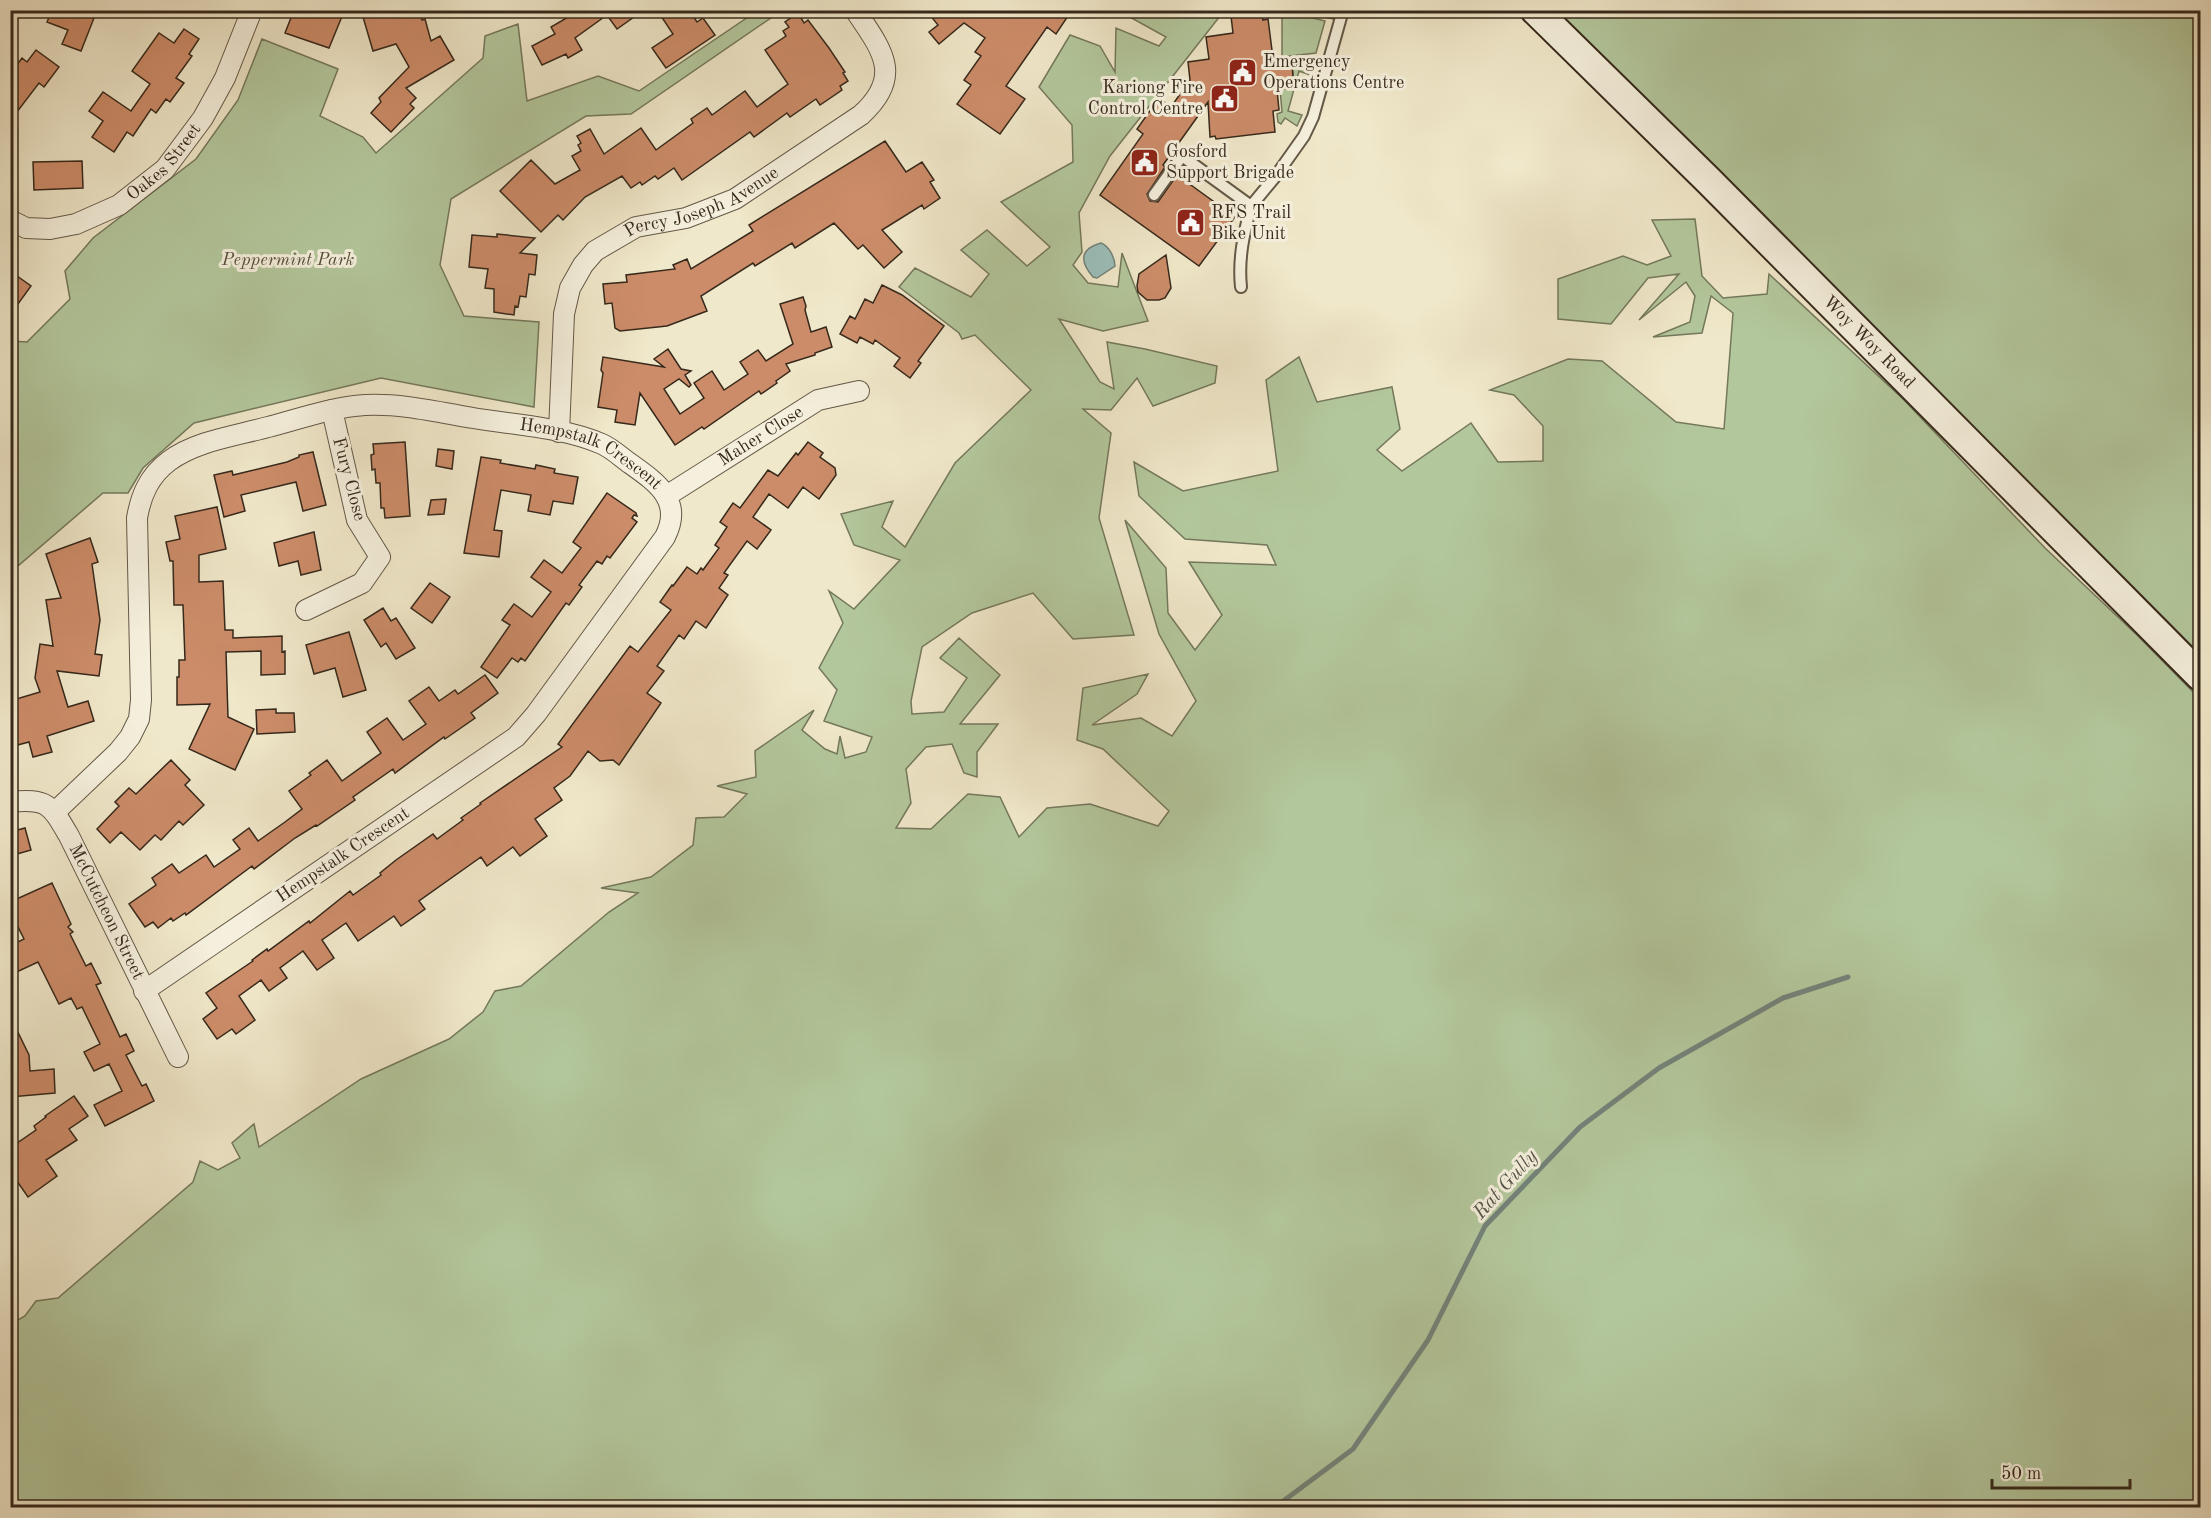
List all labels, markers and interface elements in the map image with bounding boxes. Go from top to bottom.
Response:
place label: Emergency Operations Centre [1263,53,1404,92]
public building icon: Emergency Operations Centre [1226,56,1258,88]
place label: Kariong Fire Control Centre [1088,79,1203,118]
public building icon: Kariong Fire Control Centre [1208,82,1240,114]
street label: Oakes Street [123,120,205,204]
place label: Gosford Support Brigade [1166,143,1294,182]
public building icon: Gosford Support Brigade [1129,146,1161,178]
street label: Percy Joseph Avenue [621,164,782,241]
place label: RFS Trail Bike Unit [1211,204,1291,243]
public building icon: RFS Trail Bike Unit [1174,207,1206,239]
park label: Peppermint Park [221,251,354,269]
street label: Woy Woy Road [1819,292,1918,392]
street label: Maher Close [715,403,807,470]
street label: Hempstalk Crescent [519,416,665,493]
street label: Fury Close [329,435,369,523]
street label: Hempstalk Crescent [273,804,413,906]
street label: McCutcheon Street [66,841,147,982]
water label: Rat Gully [1469,1146,1542,1224]
scale bar [1992,1452,2130,1490]
text: 50 m [2001,1465,2041,1483]

